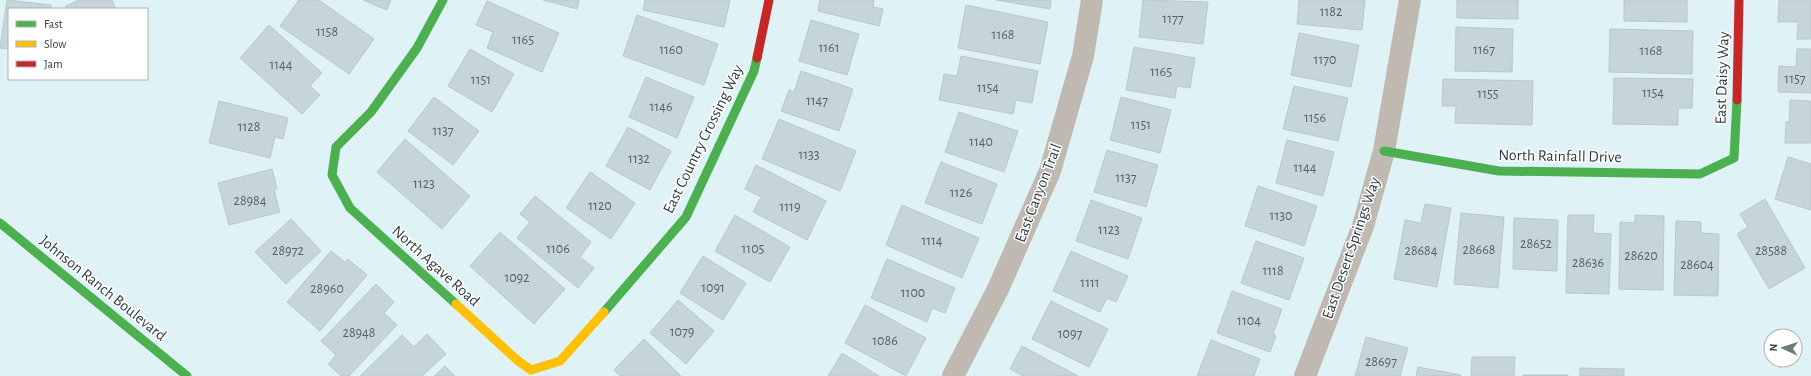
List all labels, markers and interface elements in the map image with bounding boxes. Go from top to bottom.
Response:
house number: 1182 [1320,5,1342,19]
legend [8,8,148,80]
house number: 1177 [1162,12,1184,26]
text: Fast [44,18,63,30]
house number: 1158 [316,25,338,39]
house number: 1168 [992,28,1014,42]
street label: East Daisy Way [1712,31,1733,125]
house number: 1165 [512,33,534,47]
text: Slow [44,38,66,50]
house number: 1161 [818,41,840,55]
house number: 1160 [659,43,683,57]
house number: 1167 [1473,43,1495,57]
house number: 1168 [1640,44,1662,58]
house number: 1170 [1314,53,1336,67]
text: Jam [44,58,63,70]
house number: 1144 [269,58,293,72]
street label: East Country Crossing Way [660,62,747,216]
house number: 1165 [1150,65,1172,79]
house number: 1157 [1784,72,1806,86]
house number: 1151 [471,73,491,87]
house number: 1154 [977,81,999,95]
house number: 1154 [1642,86,1664,100]
house number: 1155 [1477,87,1499,101]
house number: 1147 [806,94,828,108]
house number: 1146 [650,100,672,114]
house number: 1156 [1304,111,1326,125]
house number: 1151 [1131,118,1151,132]
house number: 1128 [238,120,260,134]
house number: 1137 [432,124,454,138]
house number: 1140 [969,135,993,149]
street label: East Canyon Trail [1012,141,1065,245]
street label: North Rainfall Drive [1498,147,1622,165]
house number: 1133 [798,148,820,162]
house number: 1132 [628,152,650,166]
house number: 1144 [1293,161,1317,175]
house number: 1137 [1115,171,1137,185]
street label: East Desert Springs Way [1319,175,1384,321]
house number: 1123 [413,177,435,191]
house number: 1126 [950,186,972,200]
house number: 28984 [234,194,267,208]
house number: 1120 [588,199,612,213]
house number: 1119 [779,200,801,214]
house number: 1130 [1270,209,1292,223]
street label: North Agave Road [389,223,483,309]
house number: 1123 [1098,223,1120,237]
street label: Johnson Ranch Boulevard [37,232,169,344]
house number: 1114 [921,234,943,248]
house number: 28652 [1520,237,1552,251]
house number: 1106 [546,242,570,256]
house number: 1105 [742,242,765,256]
house number: 28668 [1463,243,1495,257]
house number: 28972 [272,244,304,258]
house number: 28684 [1405,244,1438,258]
house number: 28588 [1755,244,1787,258]
house number: 28620 [1624,249,1658,263]
house number: 28636 [1572,256,1604,270]
house number: 28604 [1680,258,1714,272]
house number: 1118 [1262,264,1284,278]
house number: 1092 [504,271,530,285]
house number: 1111 [1080,276,1100,290]
house number: 1091 [701,281,725,295]
house number: 28960 [310,282,344,296]
house number: 1100 [901,286,925,300]
house number: 1104 [1237,314,1261,328]
house number: 1079 [670,325,694,339]
house number: 28948 [343,326,375,340]
house number: 1097 [1058,327,1082,341]
north arrow [1763,328,1803,368]
house number: 1086 [872,334,898,348]
text: N [1768,343,1779,352]
house number: 28697 [1365,355,1397,369]

